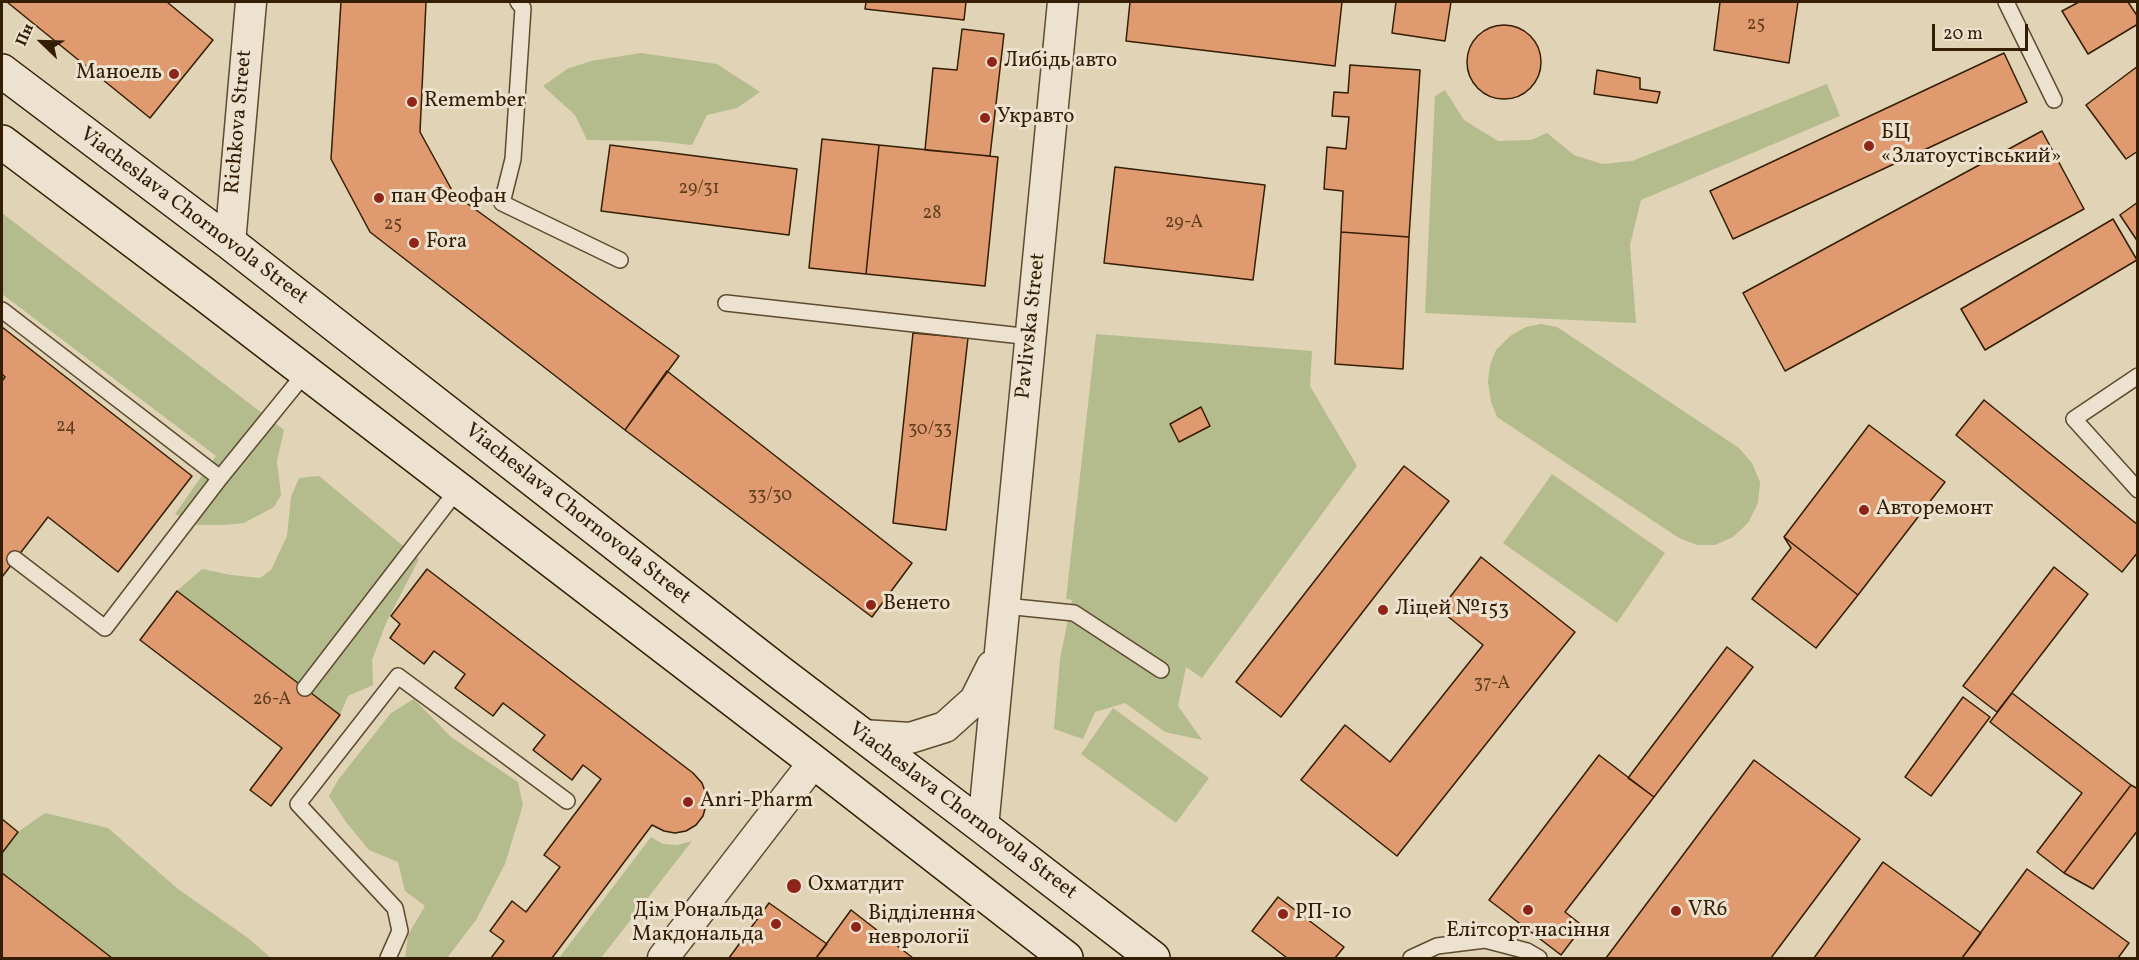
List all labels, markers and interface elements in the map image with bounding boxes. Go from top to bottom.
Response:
north arrow [12,12,72,72]
scale bar [1935,12,2031,50]
house number: 25 [1747,15,1765,37]
text: Пн [11,20,40,50]
text: 20 m [1943,22,1983,47]
street label: Richkova Street [221,49,259,195]
place label: Либідь авто [1004,49,1117,75]
marker: Либідь авто [985,55,999,69]
place label: Маноель [76,61,162,87]
marker: Маноель [167,67,181,81]
place label: Remember [424,89,525,115]
marker: Remember [405,95,419,109]
place label: Укравто [997,105,1074,131]
marker: Укравто [978,111,992,125]
place label: БЦ «Златоустівський» [1881,121,2061,171]
street label: Viacheslava Chornovola Street [74,123,312,311]
marker: БЦ «Златоустівський» [1862,139,1876,153]
house number: 29/31 [678,179,720,201]
place label: пан Феофан [391,185,507,211]
marker: пан Феофан [372,191,386,205]
house number: 28 [923,204,941,226]
house number: 29-А [1165,213,1203,235]
house number: 25 [384,215,402,237]
place label: Fora [426,230,467,256]
marker: Fora [407,236,421,250]
street label: Pavlivska Street [1012,252,1052,400]
house number: 24 [56,417,76,439]
street label: Viacheslava Chornovola Street [459,419,695,611]
house number: 30/33 [908,420,952,442]
house number: 33/30 [748,486,792,508]
place label: Авторемонт [1876,497,1993,523]
marker: Авторемонт [1857,503,1871,517]
place label: Венето [883,592,950,618]
place label: Ліцей №153 [1395,597,1509,623]
marker: Венето [864,598,878,612]
marker: Ліцей №153 [1376,603,1390,617]
house number: 37-А [1474,674,1510,696]
house number: 26-А [253,690,291,712]
street label: Viacheslava Chornovola Street [843,718,1081,906]
place label: Anri-Pharm [700,789,813,815]
marker: Anri-Pharm [681,795,695,809]
place label: Охматдит [808,873,904,899]
marker: Охматдит [785,877,803,895]
place label: VR6 [1688,898,1727,924]
place label: Дім Рональда Макдональда [632,899,764,949]
place label: РП-10 [1295,901,1352,927]
place label: Відділення неврології [868,902,975,952]
marker: Елітсорт насіння [1521,903,1535,917]
marker: VR6 [1669,904,1683,918]
marker: РП-10 [1276,907,1290,921]
marker: Дім Рональда Макдональда [769,917,783,931]
place label: Елітсорт насіння [1446,919,1610,945]
marker: Відділення неврології [849,920,863,934]

